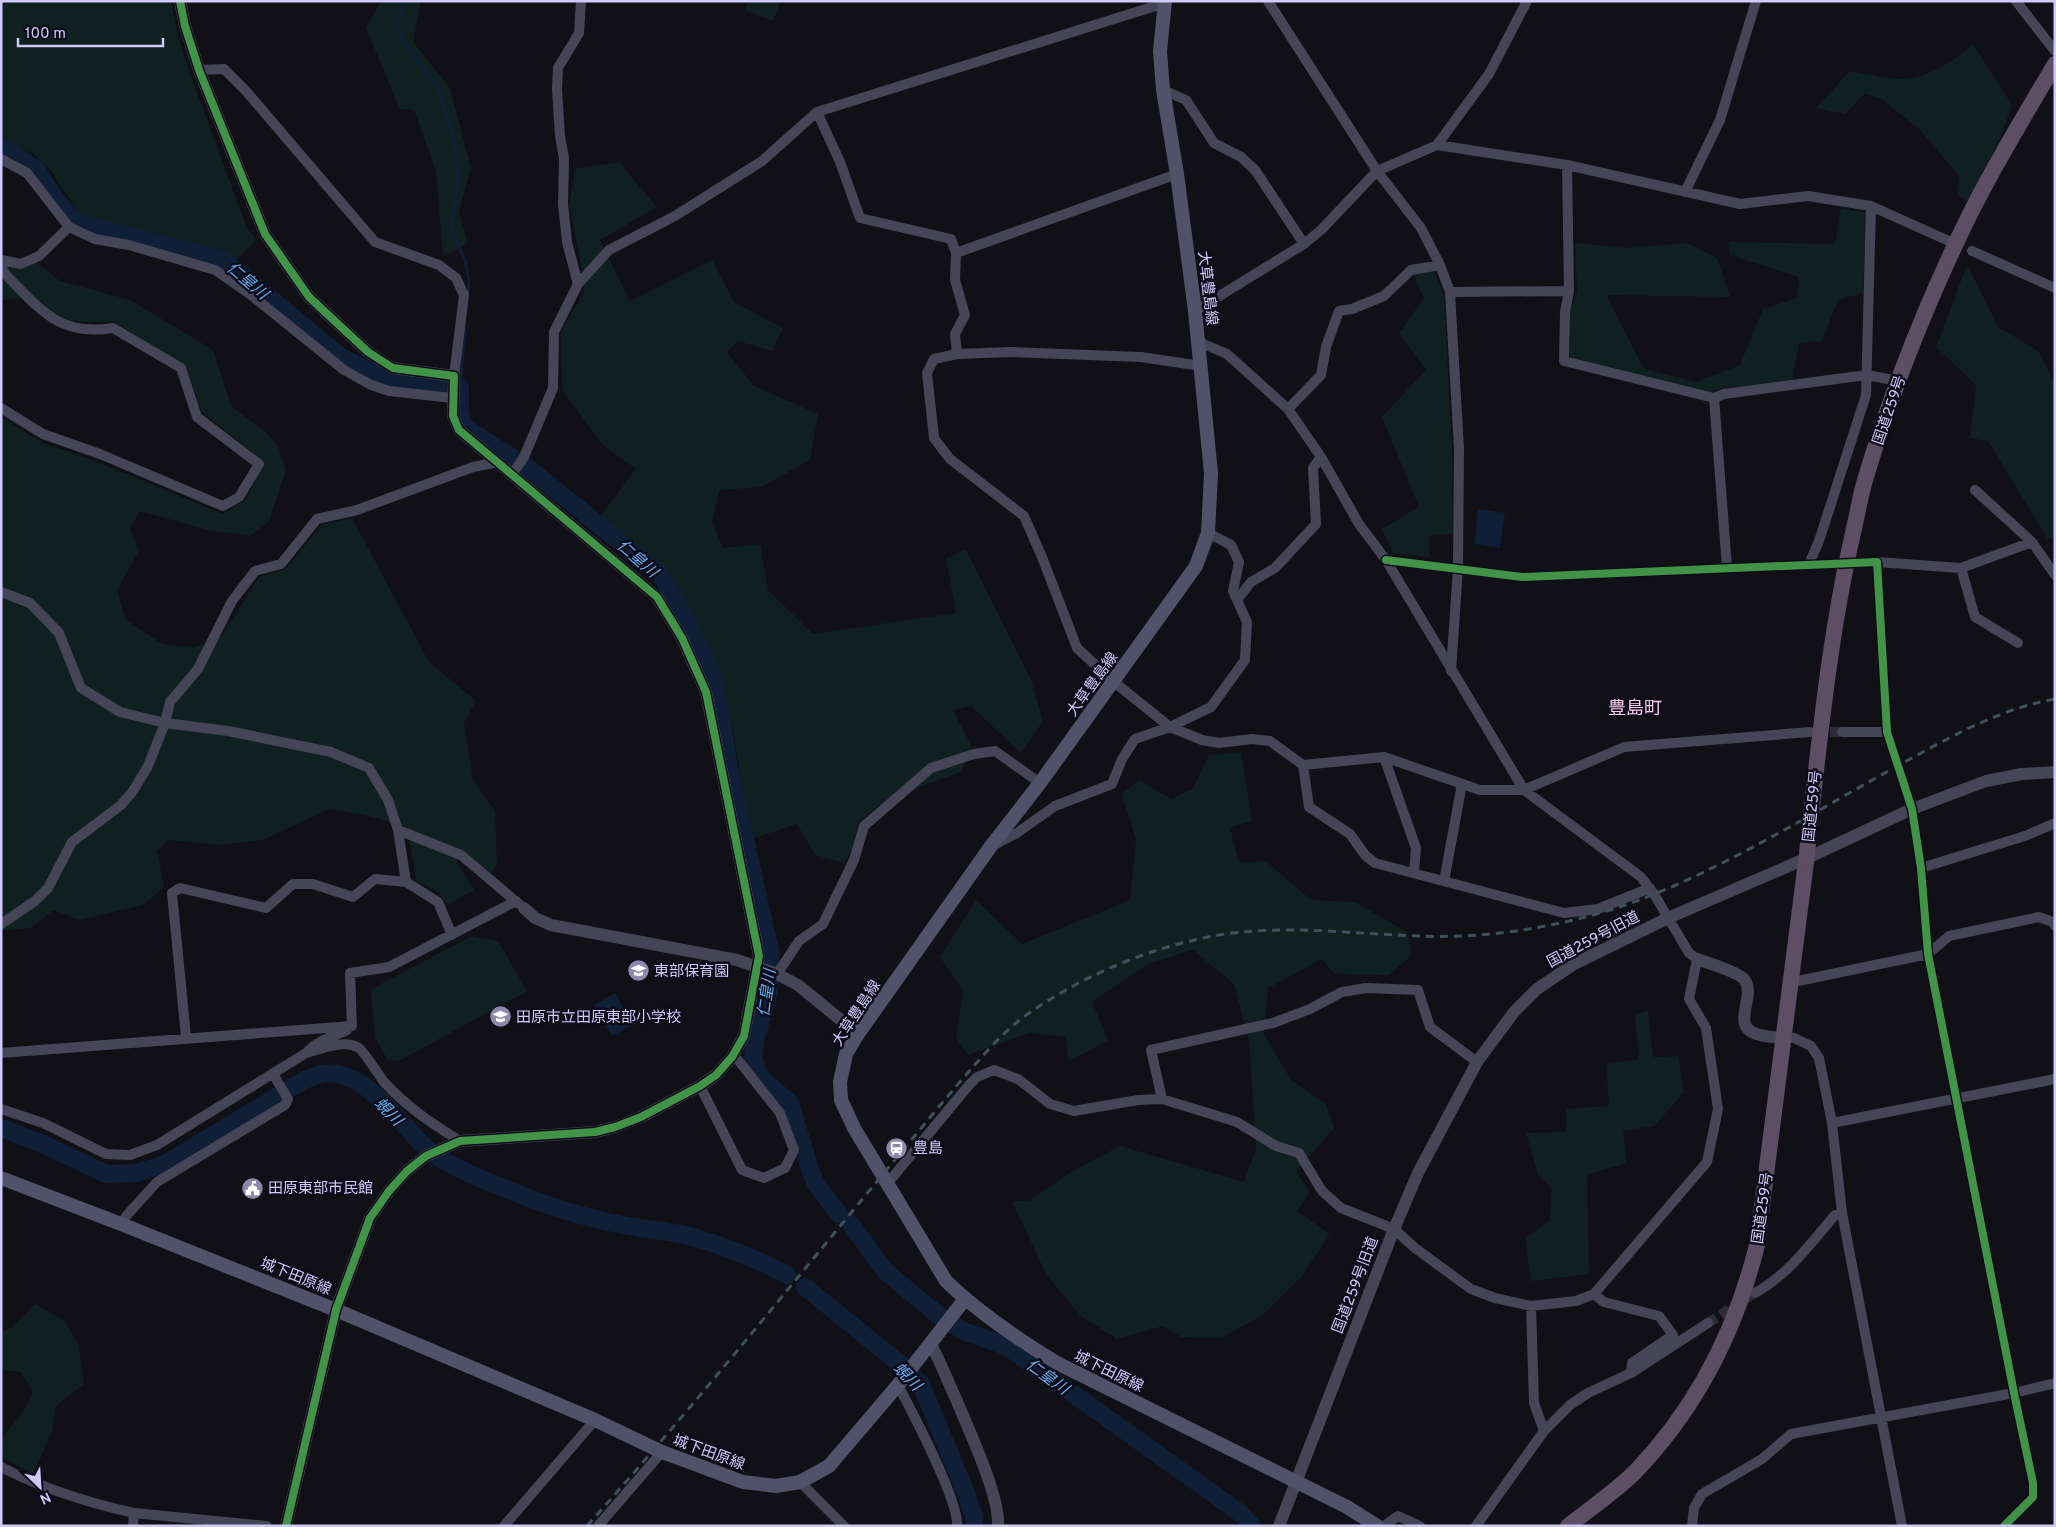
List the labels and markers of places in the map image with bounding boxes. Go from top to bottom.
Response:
school or university icon: 東部保育園 [626,959,650,983]
place label: 東部保育園 [654,963,729,982]
school or university icon: 田原市立田原東部小学校 [488,1005,512,1029]
place label: 田原市立田原東部小学校 [516,1009,681,1028]
station icon: 豊島 [885,1136,909,1160]
place label: 豊島 [913,1140,943,1159]
public building icon: 田原東部市民館 [240,1176,264,1200]
place label: 田原東部市民館 [268,1180,373,1199]

